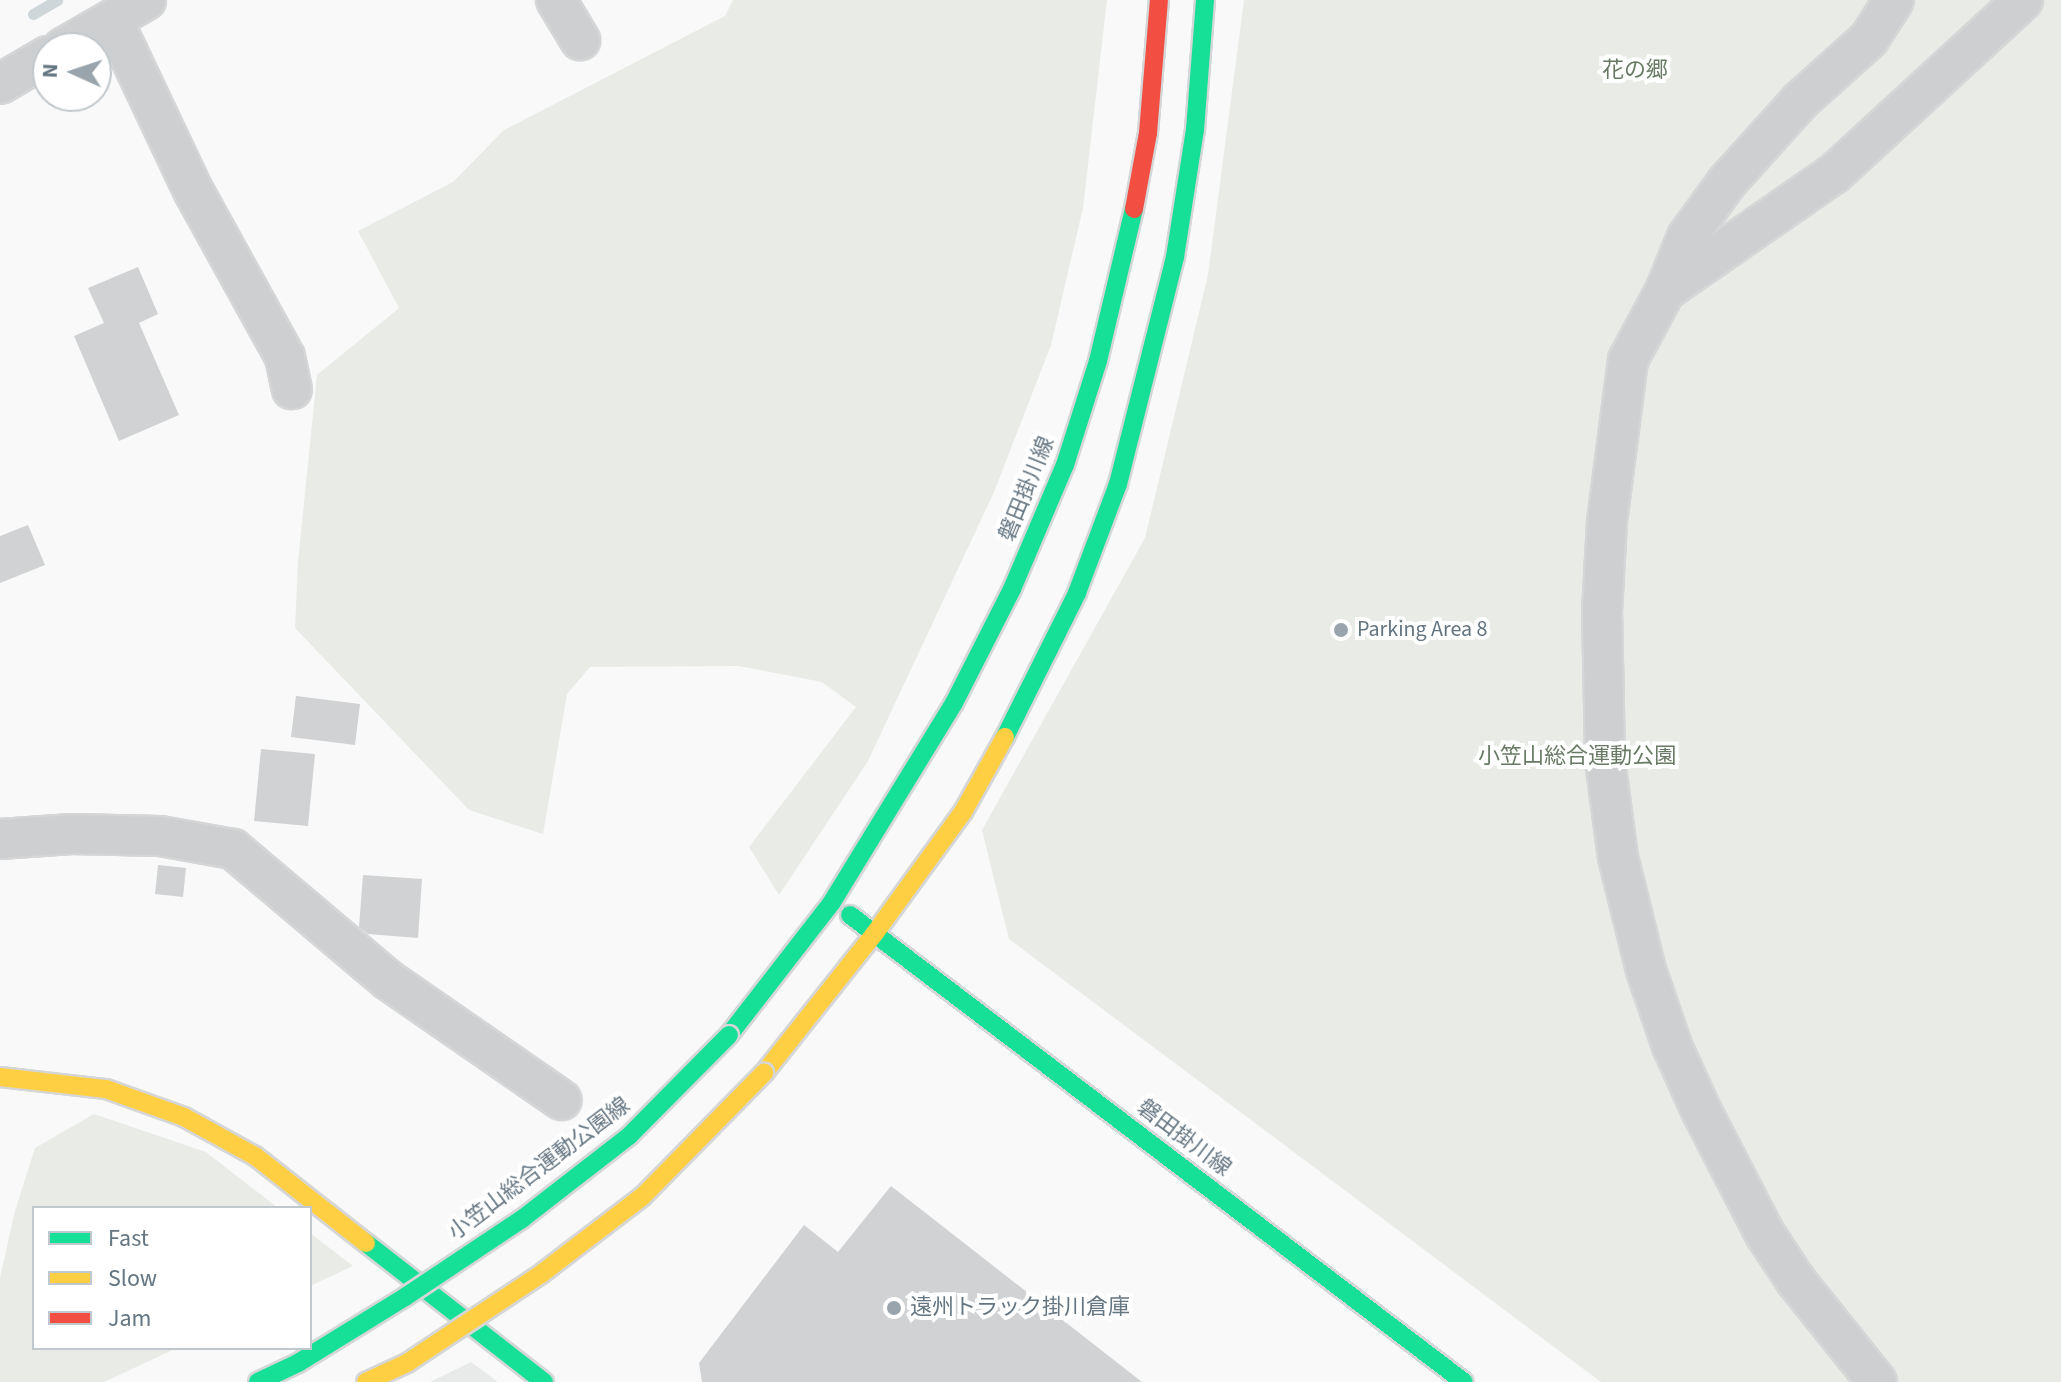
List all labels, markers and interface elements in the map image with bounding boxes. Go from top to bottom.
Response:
north arrow [32,32,112,112]
park label: 花の郷 [1602,58,1668,84]
text: N [34,63,66,79]
street label: 磐田掛川線 [994,433,1060,545]
place label: Parking Area 8 [1357,617,1487,643]
marker: Parking Area 8 [1332,621,1350,639]
park label: 小笠山総合運動公園 [1478,744,1676,770]
street label: 小笠山総合運動公園線 [443,1092,635,1246]
street label: 磐田掛川線 [1132,1094,1236,1182]
legend [32,1206,312,1350]
text: Fast [108,1221,149,1256]
text: Slow [108,1261,157,1296]
place label: 遠州トラック掛川倉庫 [910,1295,1130,1321]
marker: 遠州トラック掛川倉庫 [885,1299,903,1317]
text: Jam [108,1301,152,1336]

